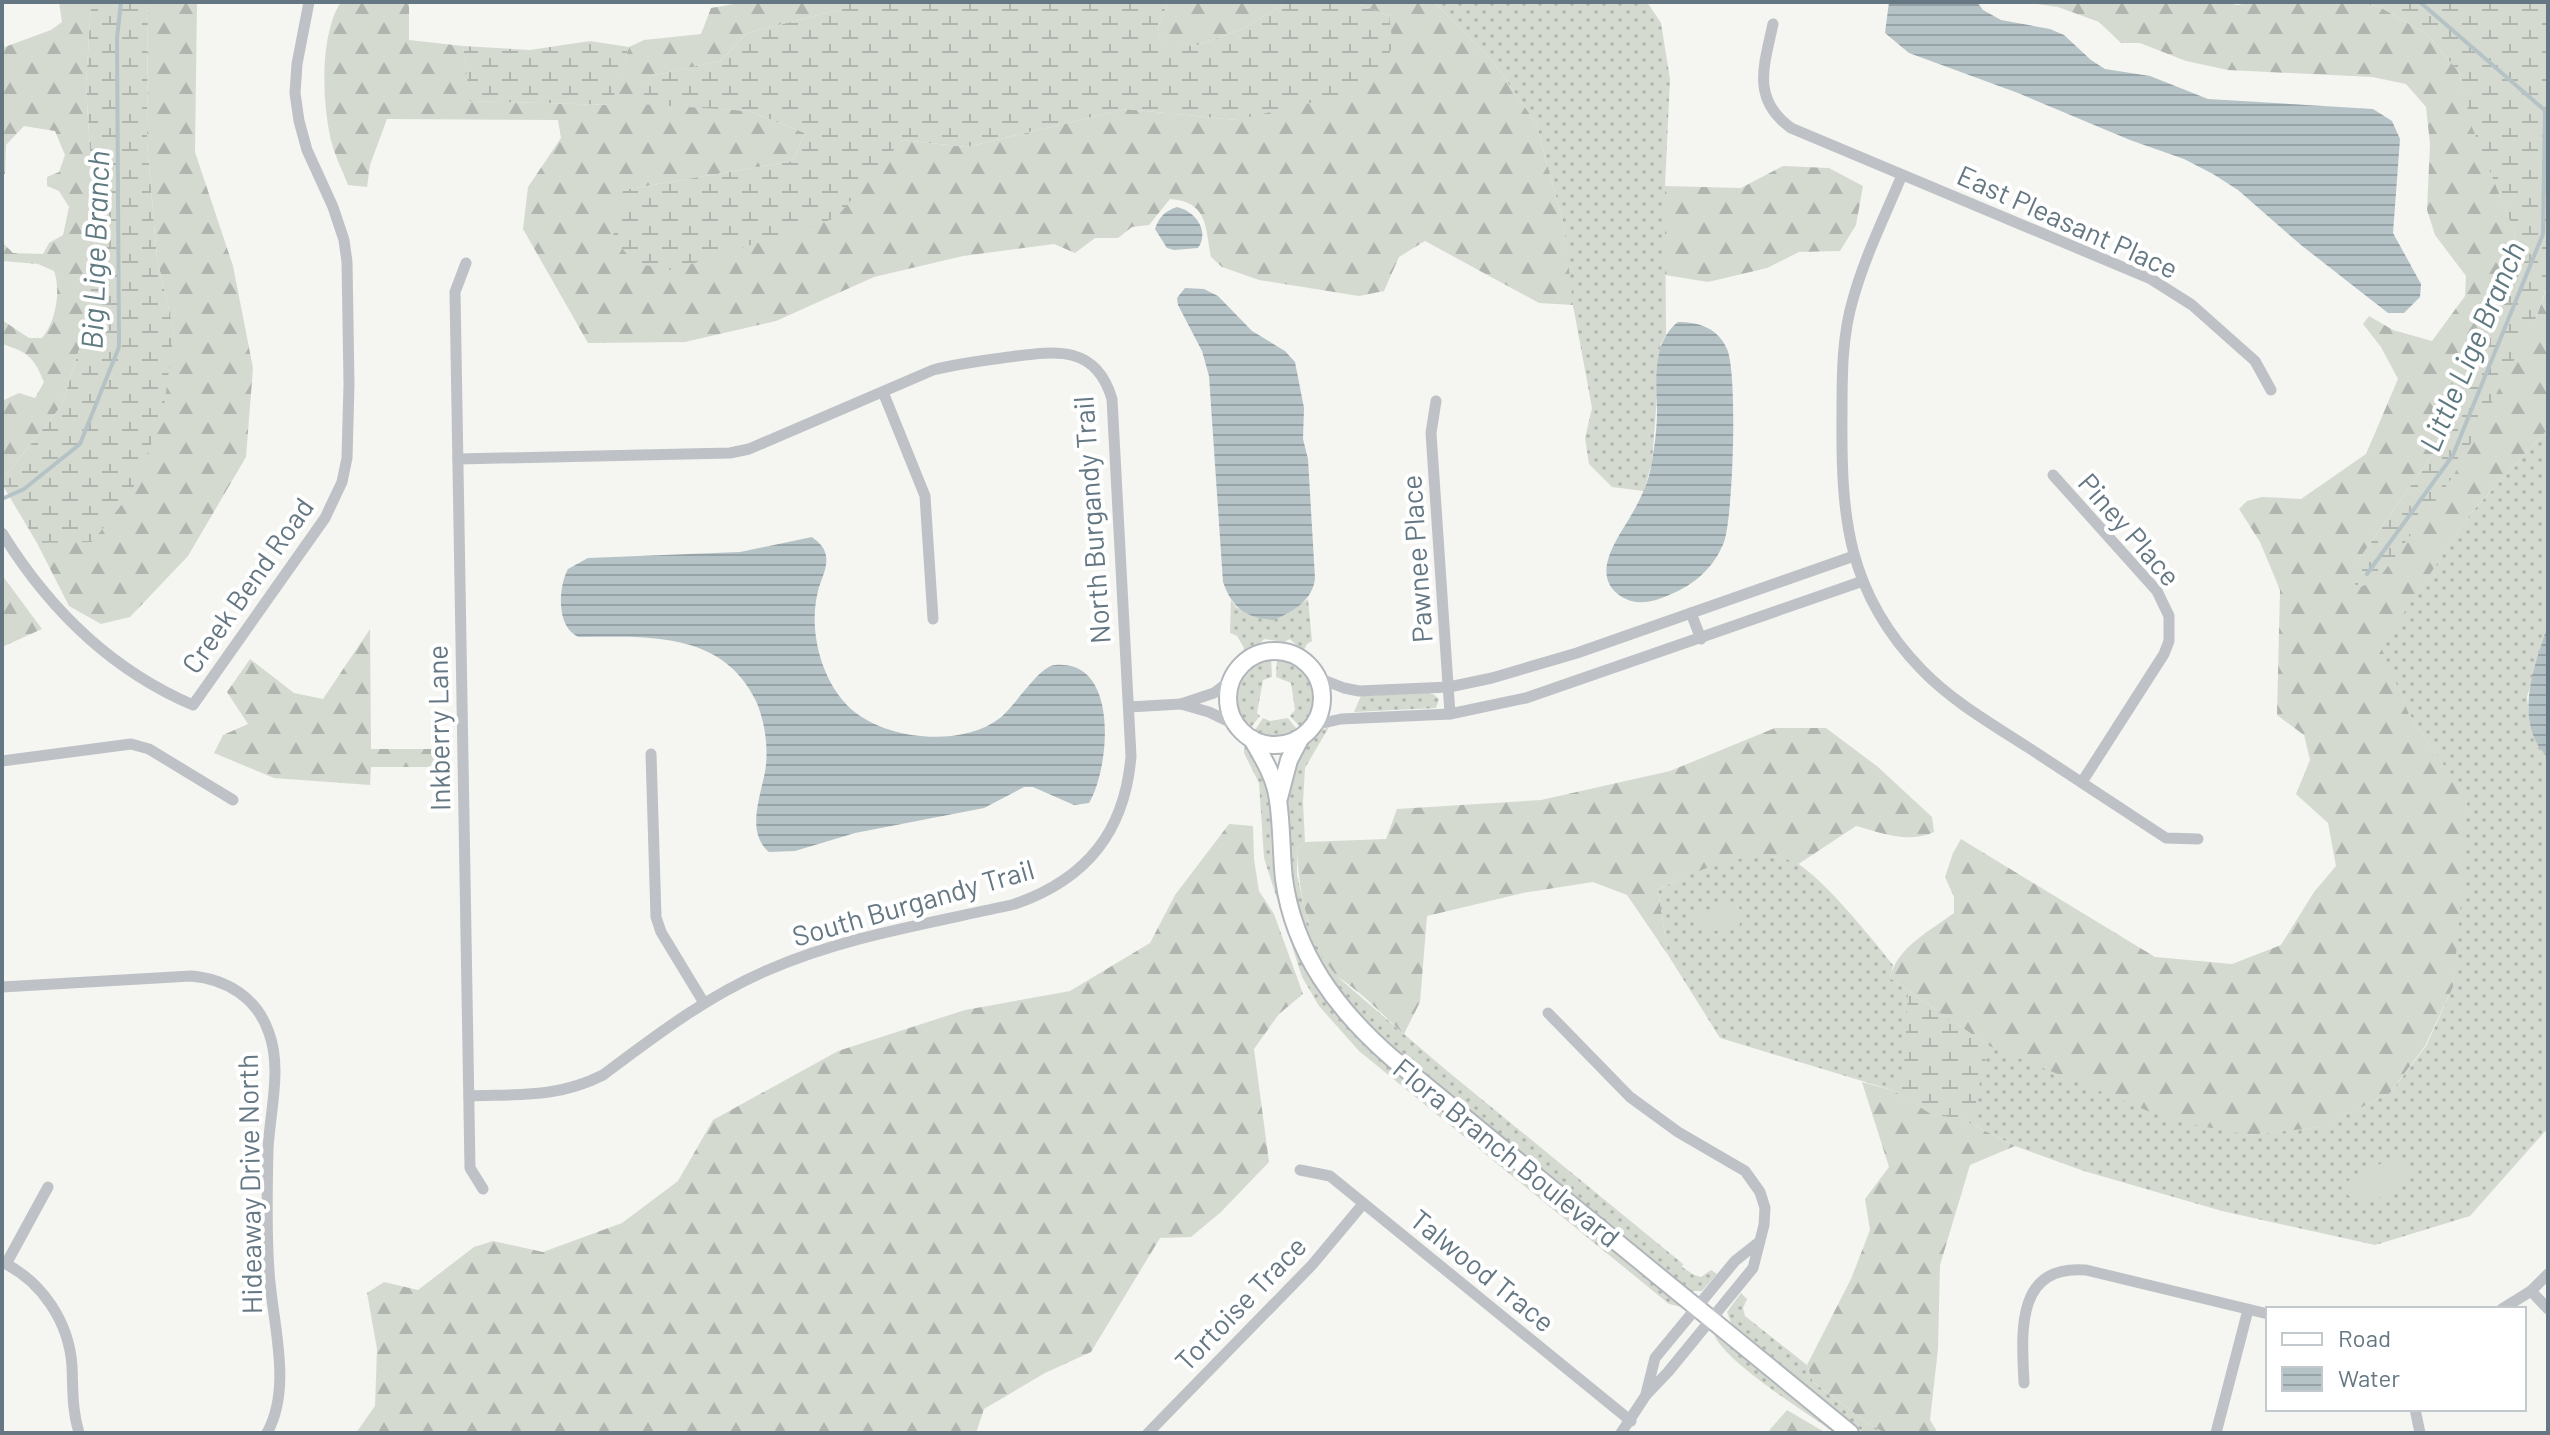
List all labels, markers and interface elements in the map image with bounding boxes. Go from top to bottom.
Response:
water label: Big Lige Branch [73,150,115,350]
street label: East Pleasant Place [1952,157,2184,285]
water label: Little Lige Branch [2411,236,2531,456]
street label: North Burgandy Trail [1065,395,1117,645]
street label: Piney Place [2072,466,2188,592]
street label: Pawnee Place [1393,474,1439,644]
street label: Creek Bend Road [174,491,320,679]
street label: Inkberry Lane [420,645,456,811]
street label: South Burgandy Trail [788,851,1038,953]
street label: Flora Branch Boulevard [1387,1050,1627,1254]
street label: Hideaway Drive North [230,1054,268,1314]
street label: Talwood Trace [1404,1202,1562,1338]
street label: Tortoise Trace [1167,1229,1313,1377]
legend [2266,1307,2526,1411]
text: Road [2338,1323,2391,1352]
text: Water [2338,1363,2400,1392]

